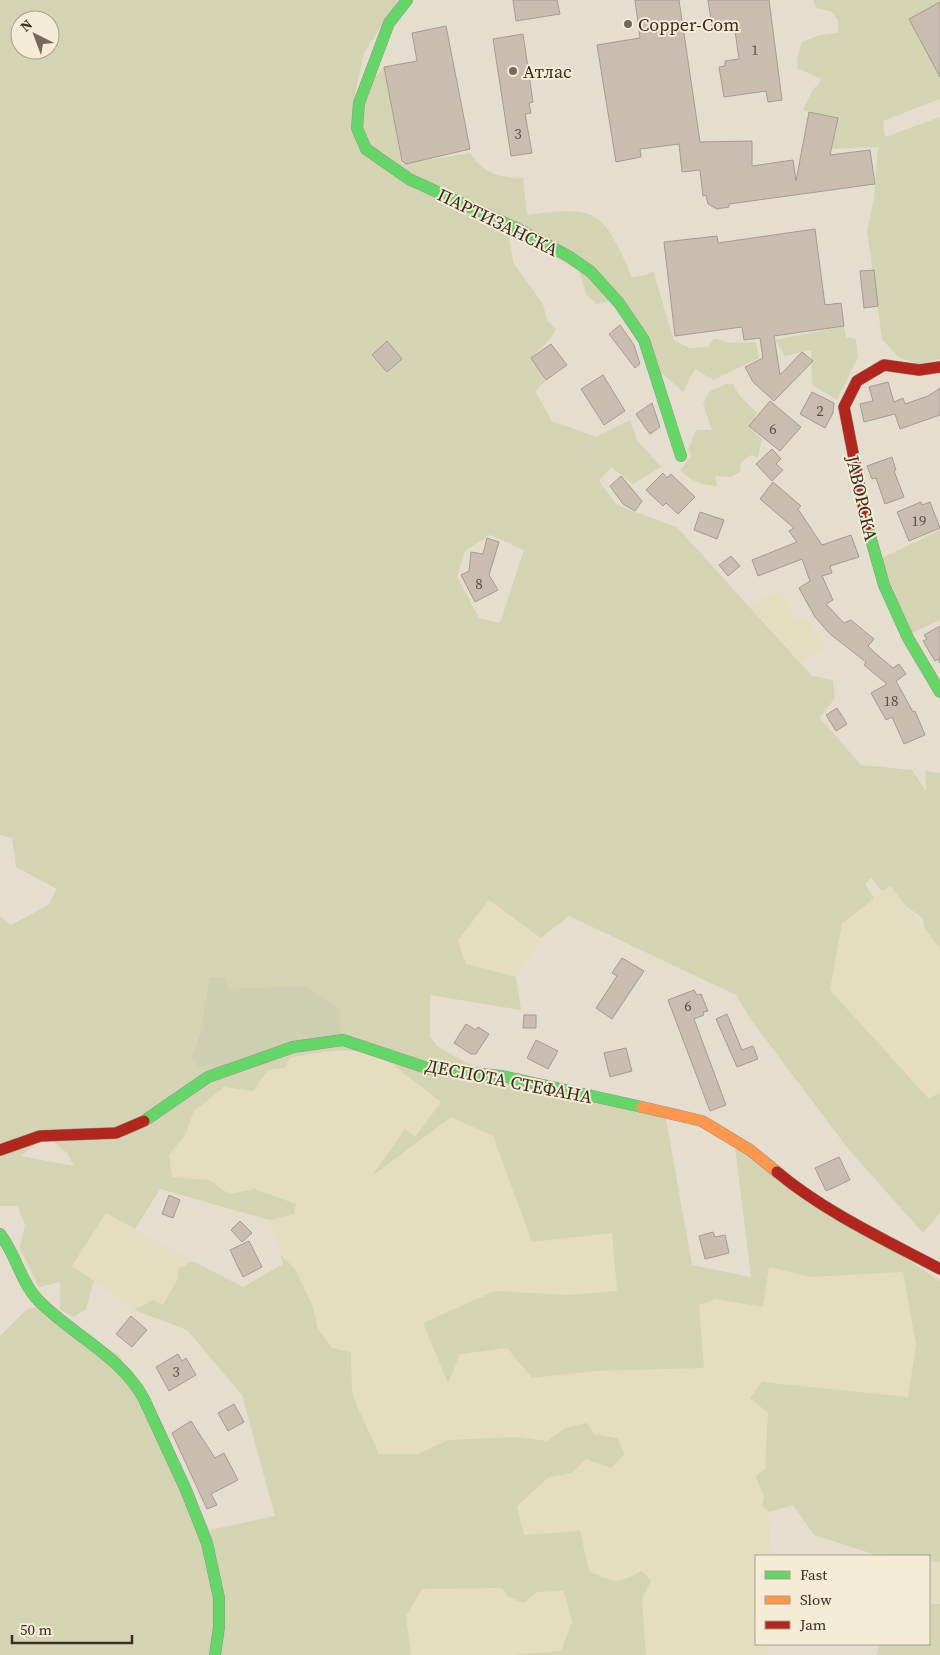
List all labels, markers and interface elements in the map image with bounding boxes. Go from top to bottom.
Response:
north arrow [10,10,60,60]
place label: Copper-Com [638,12,739,37]
text: N [16,14,37,36]
marker: Copper-Com [622,18,634,30]
house number: 1 [751,39,759,60]
place label: Атлас [523,59,572,84]
marker: Атлас [507,65,519,77]
house number: 3 [514,123,522,144]
street label: ПАРТИЗАНСКА [433,182,563,262]
house number: 2 [816,400,824,421]
house number: 6 [769,418,777,439]
street label: ЈАВОРСКА [840,452,884,543]
house number: 19 [911,510,927,531]
house number: 8 [475,573,483,594]
house number: 18 [883,690,899,711]
house number: 6 [684,995,692,1016]
street label: ДЕСПОТА СТЕФАНА [423,1053,595,1109]
house number: 3 [172,1361,180,1382]
legend [755,1555,930,1645]
text: Fast [800,1564,827,1585]
text: Slow [800,1589,832,1610]
scale bar [12,1612,132,1644]
text: Jam [799,1614,827,1635]
text: 50 m [20,1619,52,1640]

